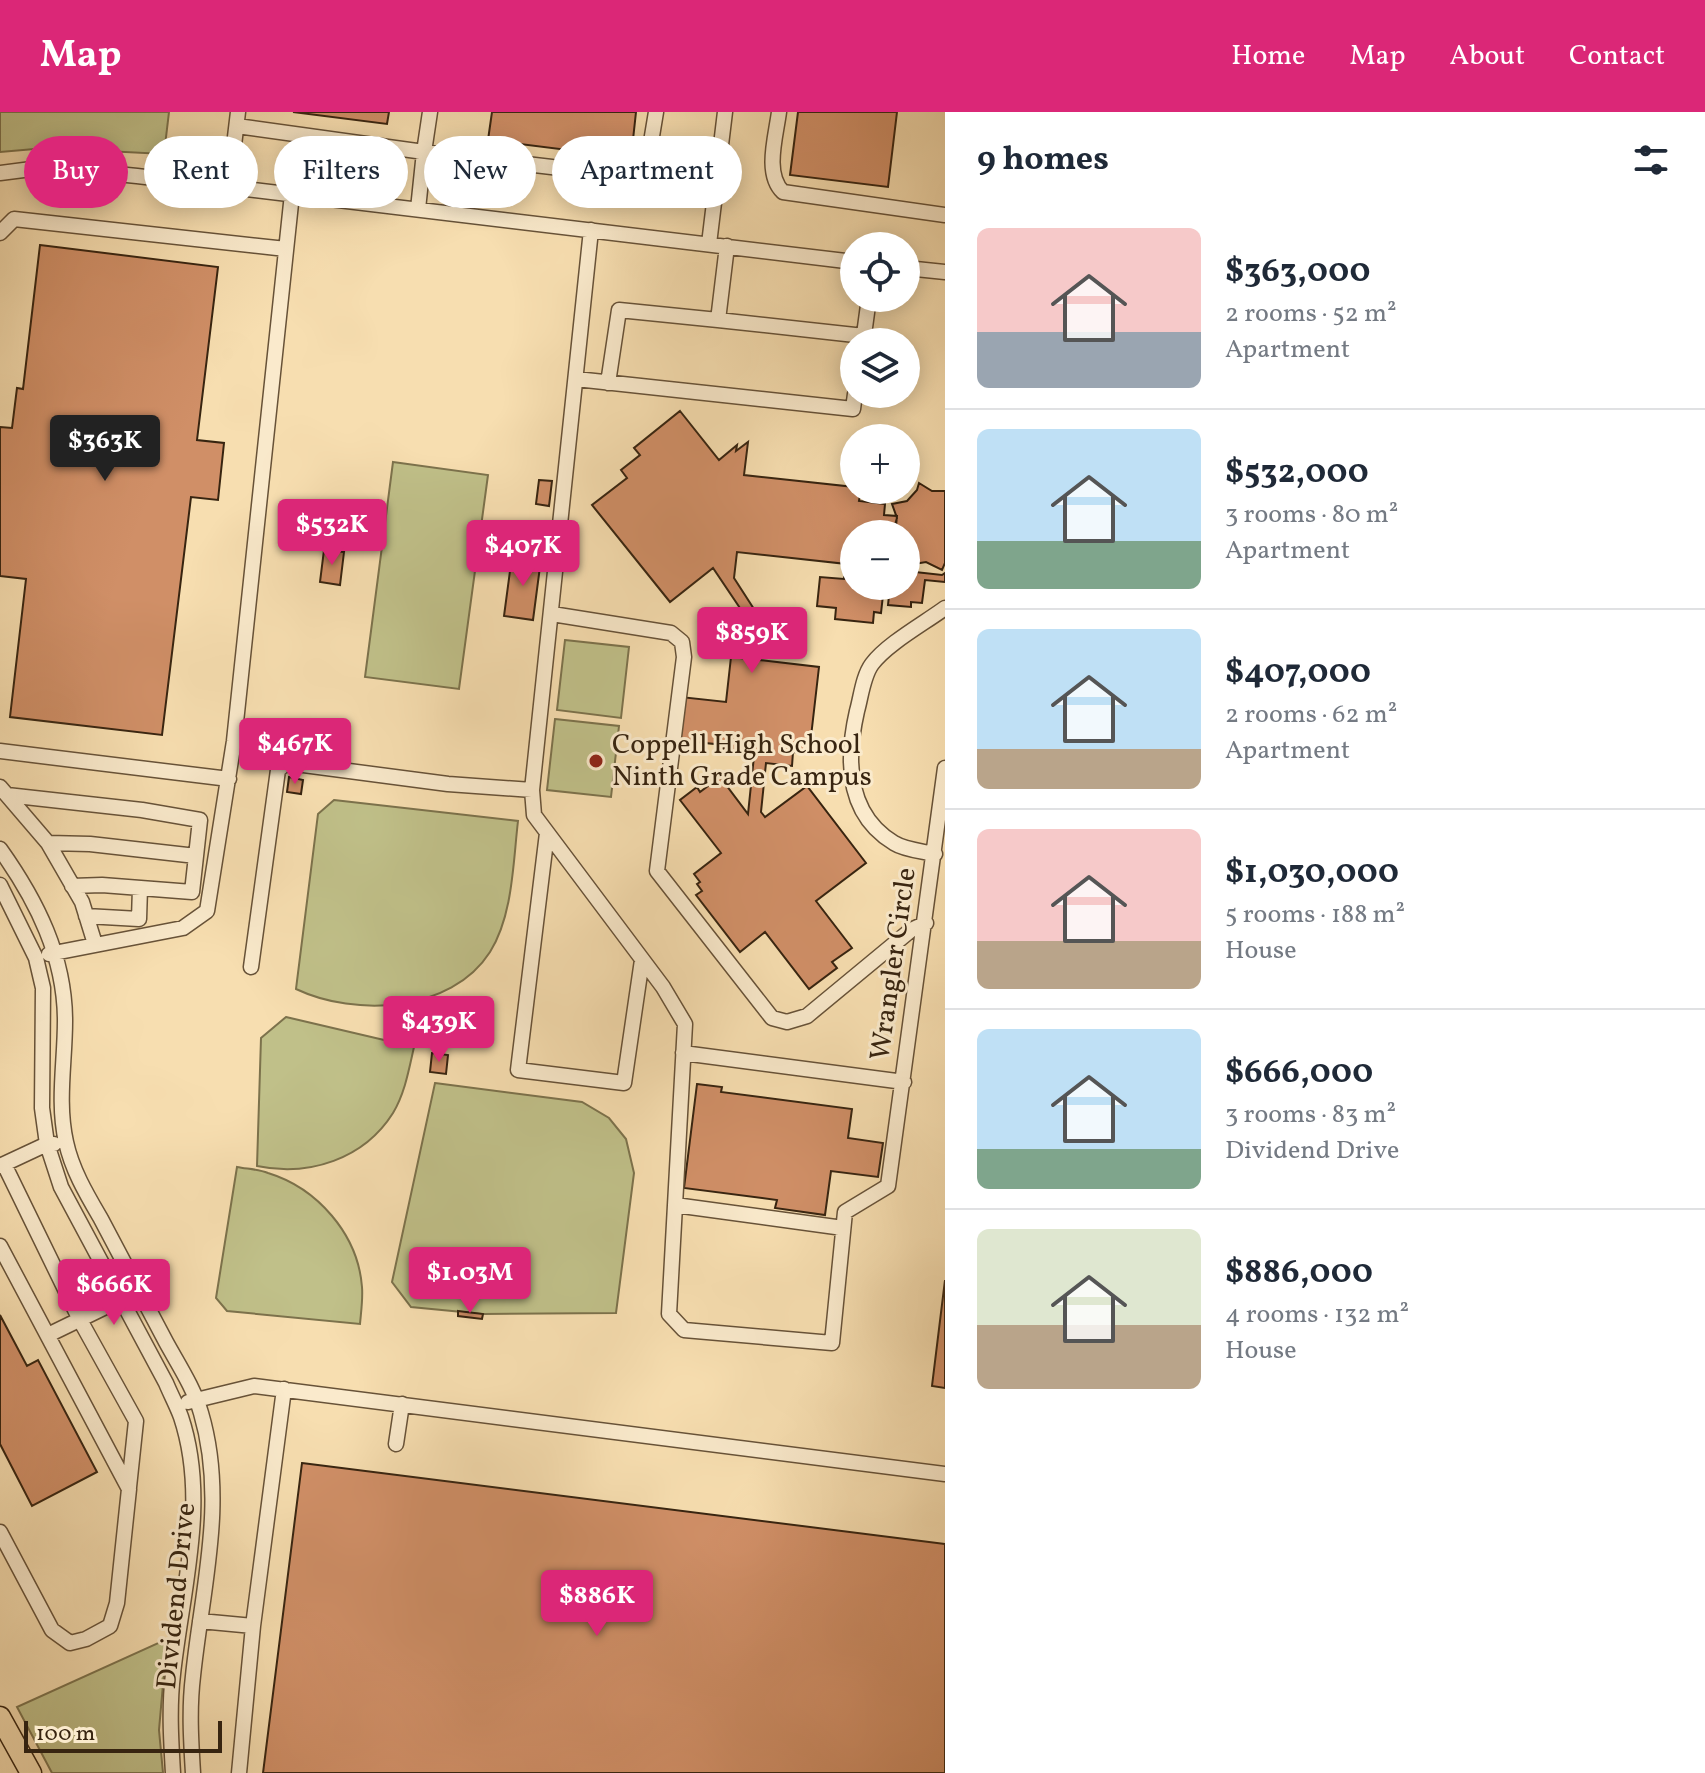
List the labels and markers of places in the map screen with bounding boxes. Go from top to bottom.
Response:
pin: $363K [49,415,161,483]
pin: $532K [276,499,388,567]
pin: $407K [467,520,579,588]
pin: $859K [696,607,808,675]
pin: $467K [239,718,351,786]
place label: Coppell High School Ninth Grade Campus [612,726,872,797]
marker: Coppell High School Ninth Grade Campus [587,752,605,770]
pin: $439K [383,996,495,1064]
pin: $1.03M [405,1247,535,1315]
pin: $666K [58,1259,170,1327]
pin: $886K [541,1570,653,1638]

